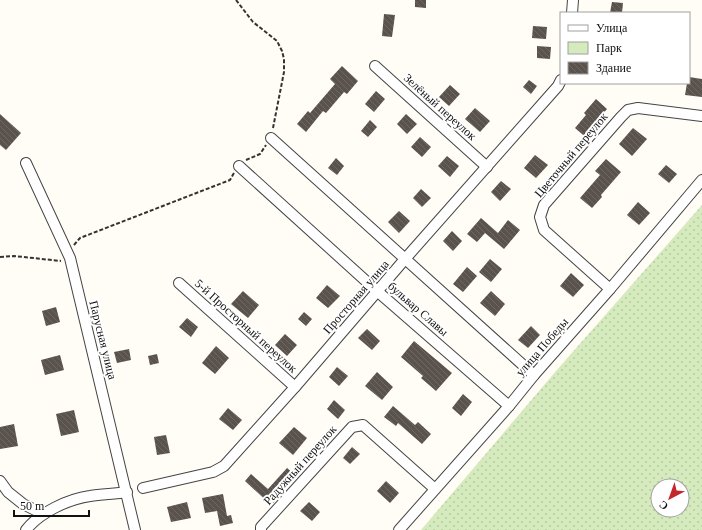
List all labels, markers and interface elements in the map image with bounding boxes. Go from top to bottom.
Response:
legend [560,12,690,84]
text: Улица [596,21,628,35]
text: Парк [596,41,622,55]
text: Здание [596,61,631,75]
street label: Зелёный переулок [401,71,479,143]
street label: Цветочный переулок [531,110,611,200]
street label: Просторная улица [320,257,392,337]
street label: 5-й Просторный переулок [192,276,300,376]
street label: бульвар Славы [385,279,451,339]
street label: Парусная улица [86,299,120,382]
street label: улица Победы [513,315,571,379]
street label: Радужный переулок [261,422,340,508]
north arrow [650,478,690,518]
scale bar [14,492,89,518]
text: С [656,498,670,513]
text: 50 m [20,499,45,513]

